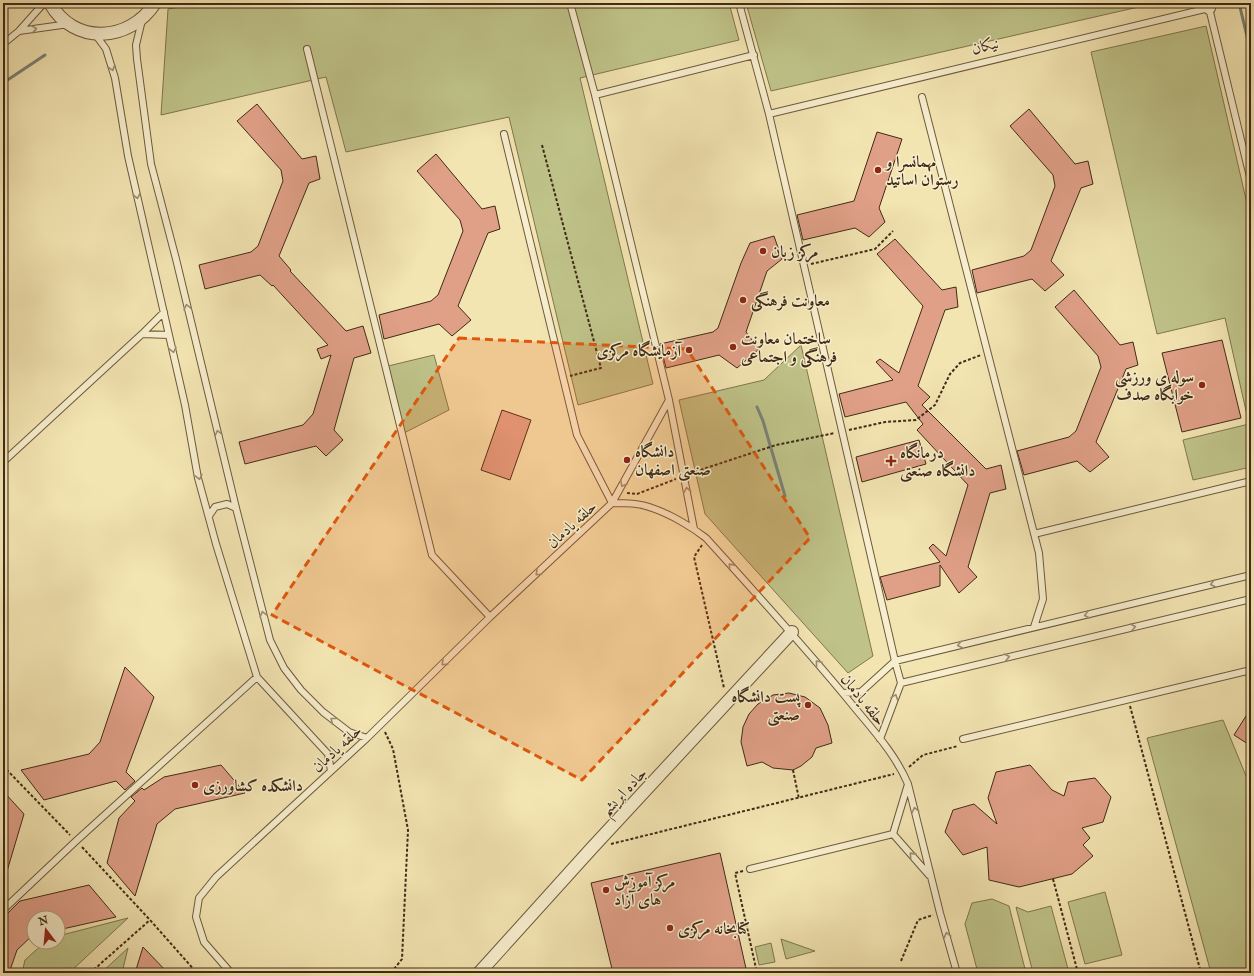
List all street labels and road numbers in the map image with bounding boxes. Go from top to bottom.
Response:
street label: نیکان [970,34,1001,60]
street label: حلقه یادمان [543,497,602,554]
street label: حلقه یادمان [835,670,890,730]
street label: حلقه یادمان [308,721,367,778]
street label: جاده ابریشم [597,764,656,824]

